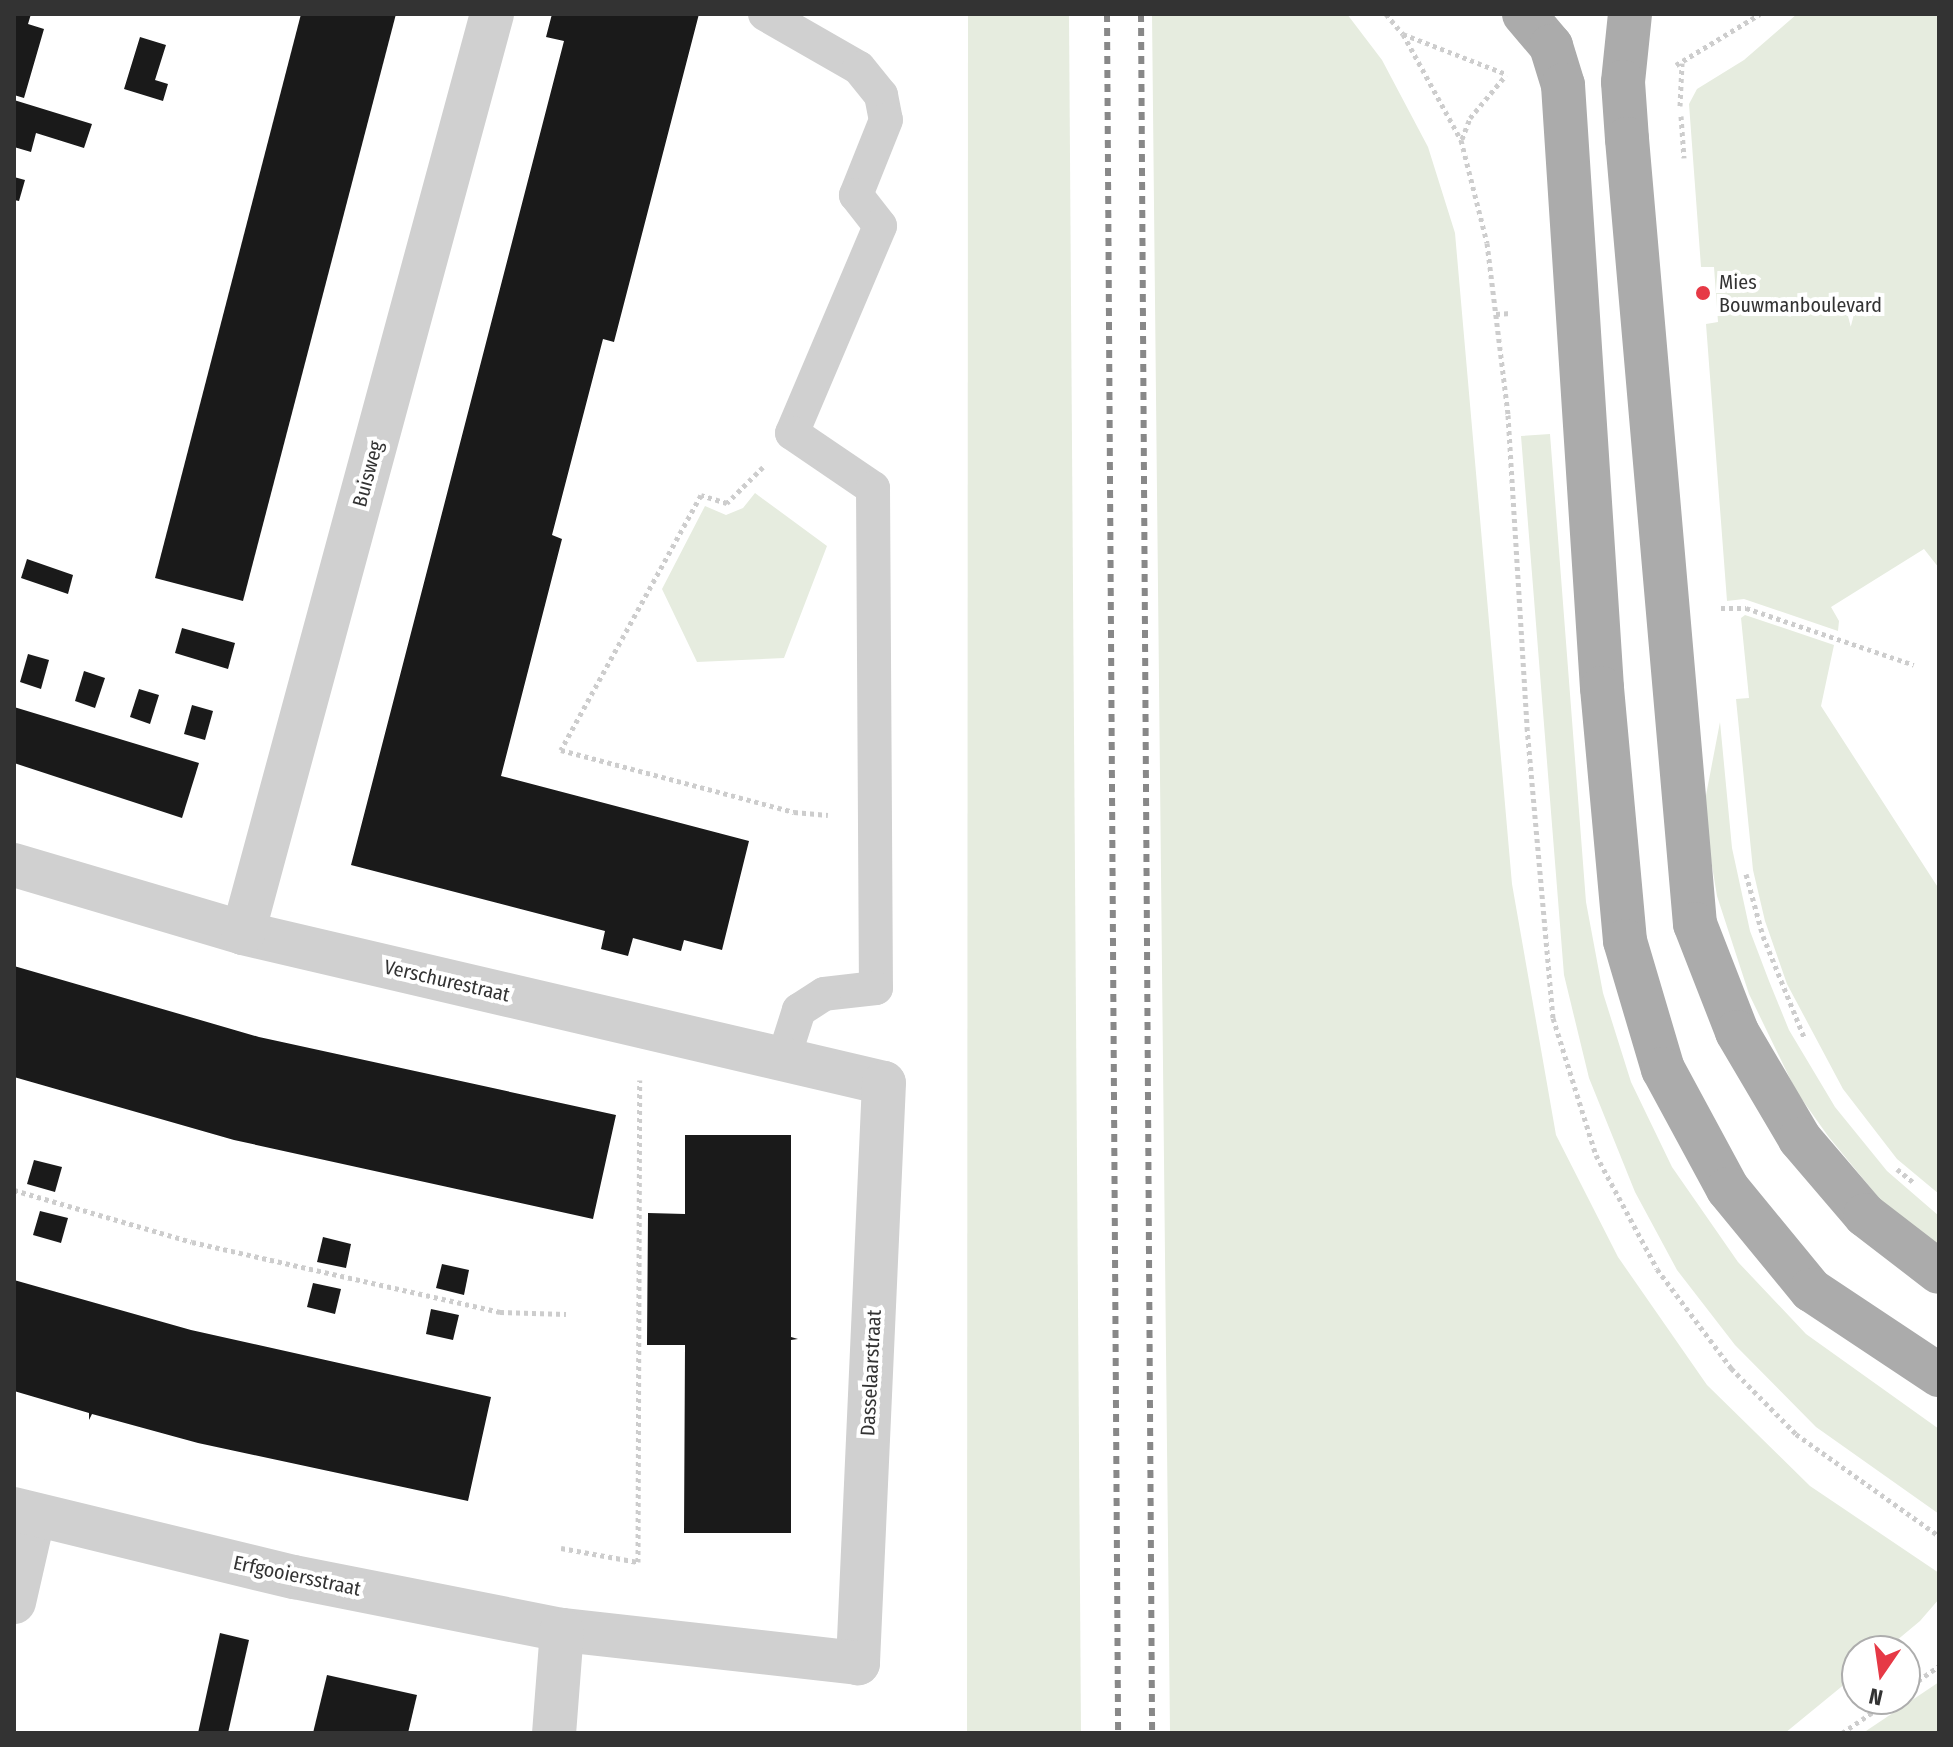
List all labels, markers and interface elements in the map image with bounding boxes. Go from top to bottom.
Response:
place label: Mies Bouwmanboulevard [1719,270,1882,317]
marker: Mies Bouwmanboulevard [1694,284,1712,302]
street label: Buisweg [348,438,388,510]
street label: Verschurestraat [382,955,512,1007]
street label: Dasselaarstraat [856,1309,886,1437]
street label: Erfgooiersstraat [231,1551,363,1601]
north arrow [1841,1635,1921,1715]
text: N [1866,1682,1885,1712]

